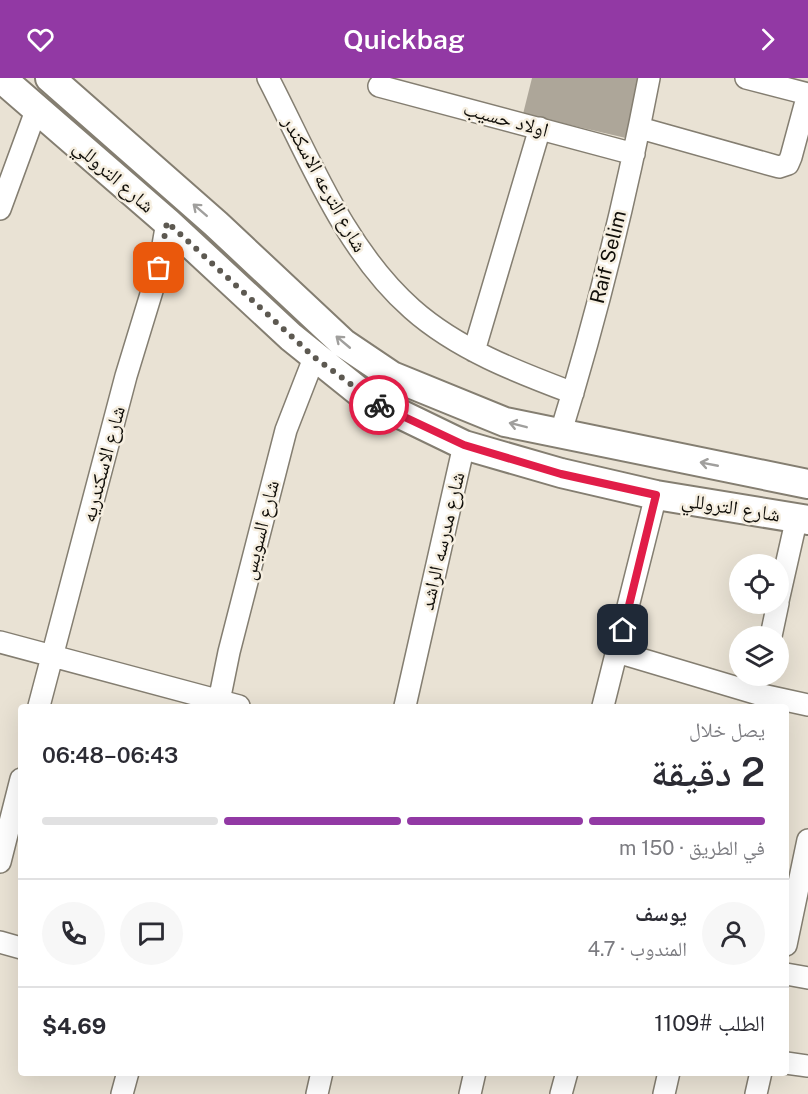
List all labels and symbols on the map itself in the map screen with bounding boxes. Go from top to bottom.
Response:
street label: اولاد حسيب [461,96,551,142]
street label: شارع الترعه الاسكندر [276,111,372,257]
street label: شارع التروللي [66,134,159,221]
one-way arrow [193,203,208,217]
street label: Raif Selim [585,208,631,306]
pin [133,242,184,293]
one-way arrow [335,336,351,349]
courier [349,375,409,435]
street label: شارع الاسكندريه [76,403,131,525]
one-way arrow [509,419,528,431]
one-way arrow [700,458,720,469]
street label: شارع مدرسه الراشد [414,470,470,612]
street label: شارع السويس [236,478,285,582]
street label: شارع التروللي [679,487,782,531]
pin [597,604,648,655]

